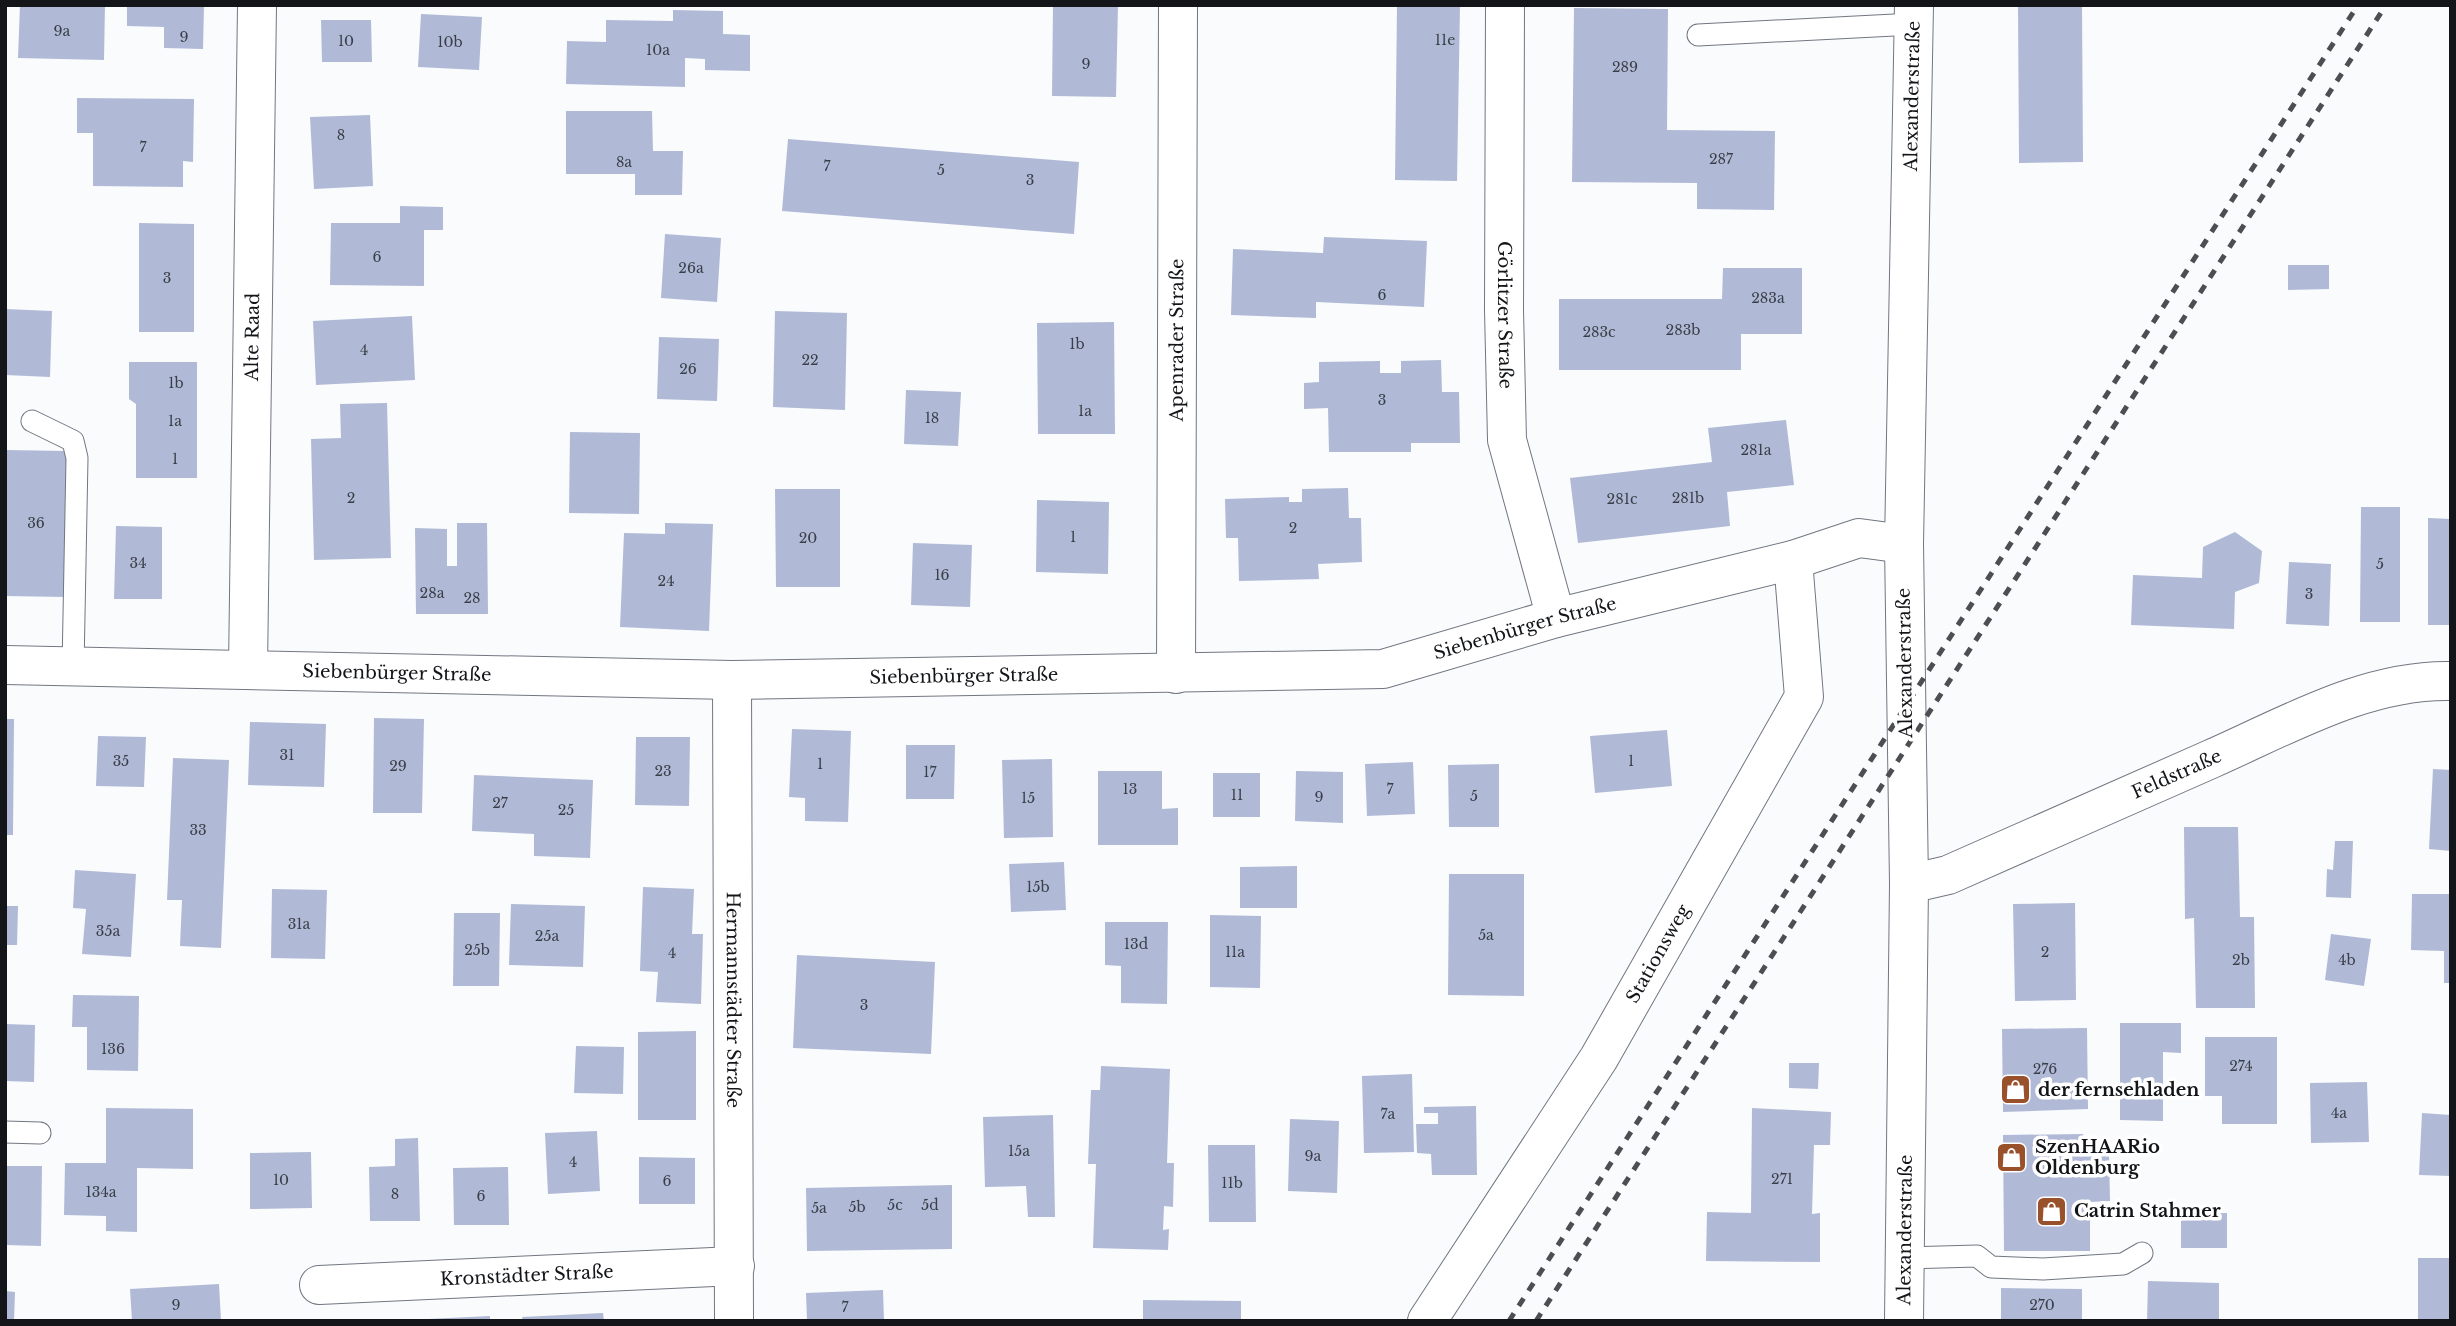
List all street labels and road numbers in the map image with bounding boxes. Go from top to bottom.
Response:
street label: Alexanderstraße [1900,21,1925,173]
street label: Görlitzer Straße [1493,241,1517,389]
street label: Apenrader Straße [1166,259,1188,422]
street label: Alte Raad [241,293,264,382]
street label: Alexanderstraße [1893,588,1917,739]
street label: Siebenbürger Straße [1431,593,1619,664]
street label: Siebenbürger Straße [302,660,492,686]
street label: Siebenbürger Straße [869,663,1058,689]
street label: Feldstraße [2128,745,2225,804]
street label: Hermannstädter Straße [722,892,744,1108]
street label: Stationsweg [1621,901,1695,1007]
street label: Alexanderstraße [1893,1155,1917,1306]
street label: Kronstädter Straße [440,1261,614,1290]

